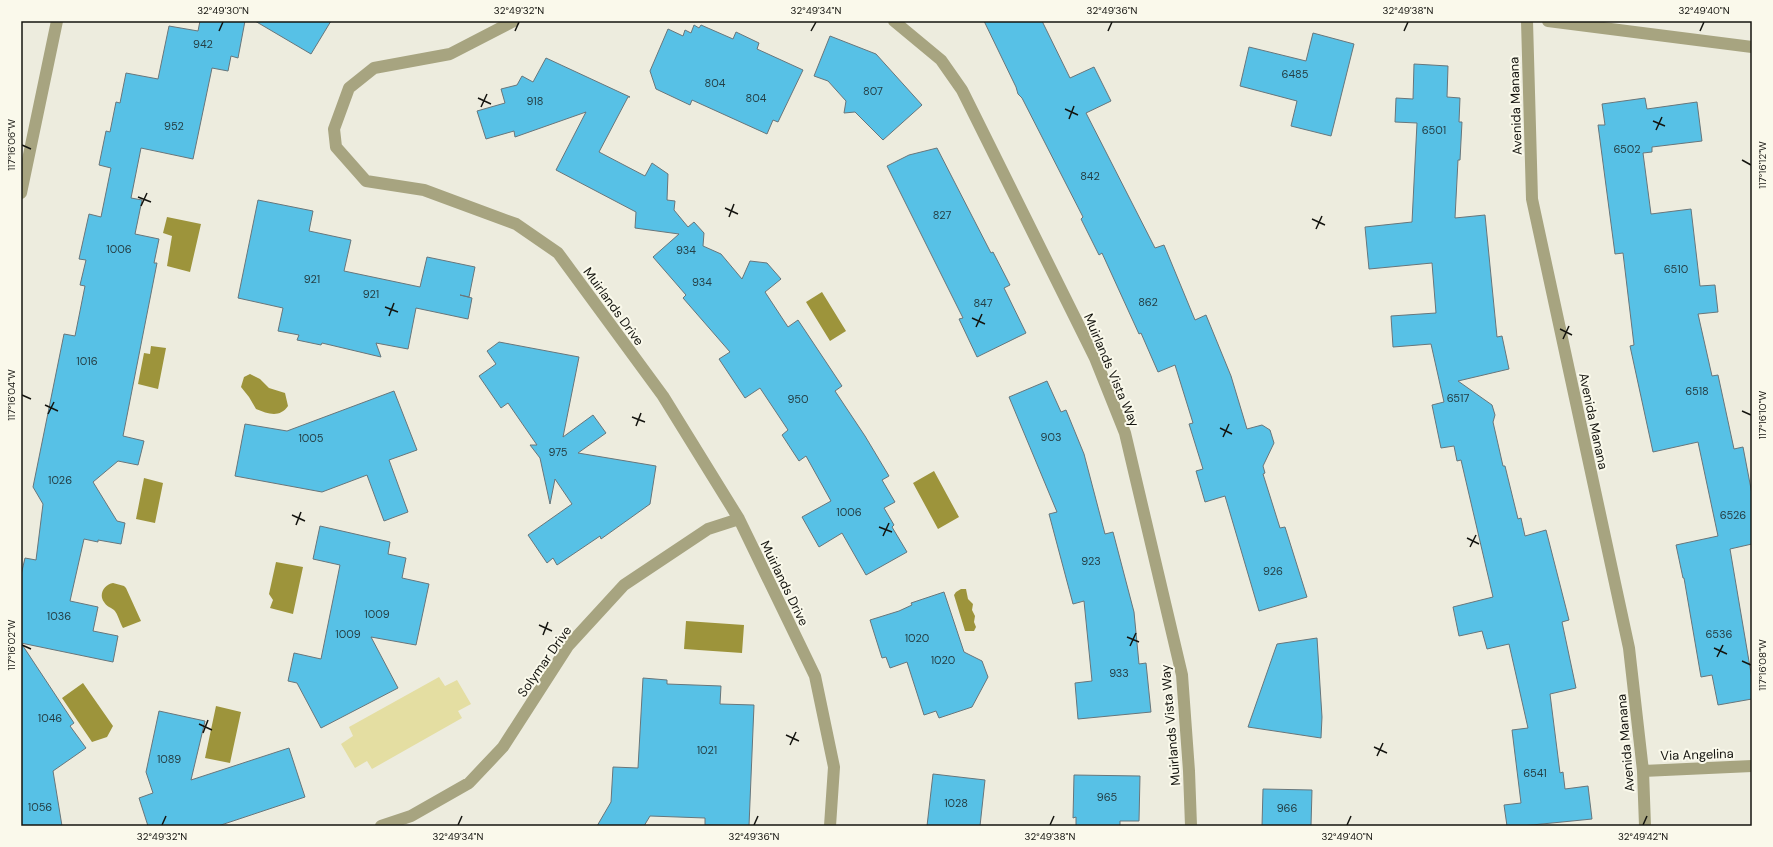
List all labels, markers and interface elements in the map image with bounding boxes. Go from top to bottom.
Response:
text: 32°49'30"N [197,4,249,17]
text: 32°49'32"N [494,4,544,17]
text: 32°49'34"N [791,4,842,17]
text: 32°49'36"N [1086,4,1138,17]
text: 32°49'38"N [1383,4,1434,17]
text: 32°49'40"N [1678,4,1730,17]
house number: 942 [193,37,213,51]
street label: Avenida Manana [1505,57,1526,155]
house number: 6485 [1282,67,1309,81]
house number: 804 [705,76,726,90]
house number: 807 [863,84,883,98]
house number: 804 [746,91,767,105]
house number: 918 [527,94,543,108]
text: 117°16'06"W [5,119,18,171]
house number: 952 [164,119,184,133]
house number: 6501 [1422,123,1446,137]
text: 117°16'12"W [1756,141,1769,189]
house number: 6502 [1613,142,1641,156]
house number: 842 [1080,169,1100,183]
house number: 827 [933,208,951,222]
house number: 1006 [106,242,132,256]
house number: 934 [676,243,696,257]
house number: 6510 [1664,262,1688,276]
street label: Muirlands Drive [579,264,648,349]
house number: 921 [304,272,320,286]
house number: 934 [692,275,712,289]
house number: 921 [363,287,379,301]
house number: 862 [1138,295,1158,309]
house number: 847 [973,296,993,310]
street label: Muirlands Vista Way [1080,311,1143,429]
house number: 1016 [76,354,98,368]
text: 117°16'04"W [5,369,18,421]
street label: Avenida Manana [1575,371,1612,471]
house number: 6518 [1685,384,1709,398]
text: 117°16'10"W [1756,390,1769,439]
house number: 6517 [1447,391,1469,405]
house number: 950 [787,392,809,406]
house number: 903 [1041,430,1061,444]
house number: 1005 [298,431,324,445]
house number: 975 [549,445,568,459]
house number: 1026 [48,473,72,487]
house number: 1006 [836,505,862,519]
house number: 6526 [1720,508,1746,522]
street label: Muirlands Drive [757,538,813,629]
house number: 923 [1081,554,1101,568]
house number: 926 [1263,564,1283,578]
house number: 1009 [364,607,390,621]
house number: 1036 [47,609,71,623]
text: 117°16'02"W [5,619,18,671]
street label: Solymar Drive [514,622,575,700]
house number: 1009 [335,627,361,641]
house number: 6536 [1706,627,1732,641]
house number: 1020 [905,631,929,645]
text: 117°16'08"W [1756,639,1769,691]
house number: 1020 [931,653,955,667]
street label: Muirlands Vista Way [1157,664,1184,786]
house number: 933 [1109,666,1129,680]
street label: Avenida Manana [1613,693,1638,793]
house number: 1046 [38,711,62,725]
house number: 1021 [697,743,717,757]
street label: Via Angelina [1660,745,1734,764]
house number: 1089 [157,752,181,766]
house number: 6541 [1523,766,1547,780]
house number: 965 [1097,790,1117,804]
house number: 1028 [944,796,968,810]
house number: 1056 [28,800,52,814]
house number: 966 [1277,801,1297,815]
text: 32°49'32"N [137,830,187,843]
text: 32°49'34"N [433,830,484,843]
text: 32°49'36"N [728,830,780,843]
text: 32°49'38"N [1025,830,1076,843]
text: 32°49'40"N [1321,830,1373,843]
text: 32°49'42"N [1618,830,1668,843]

